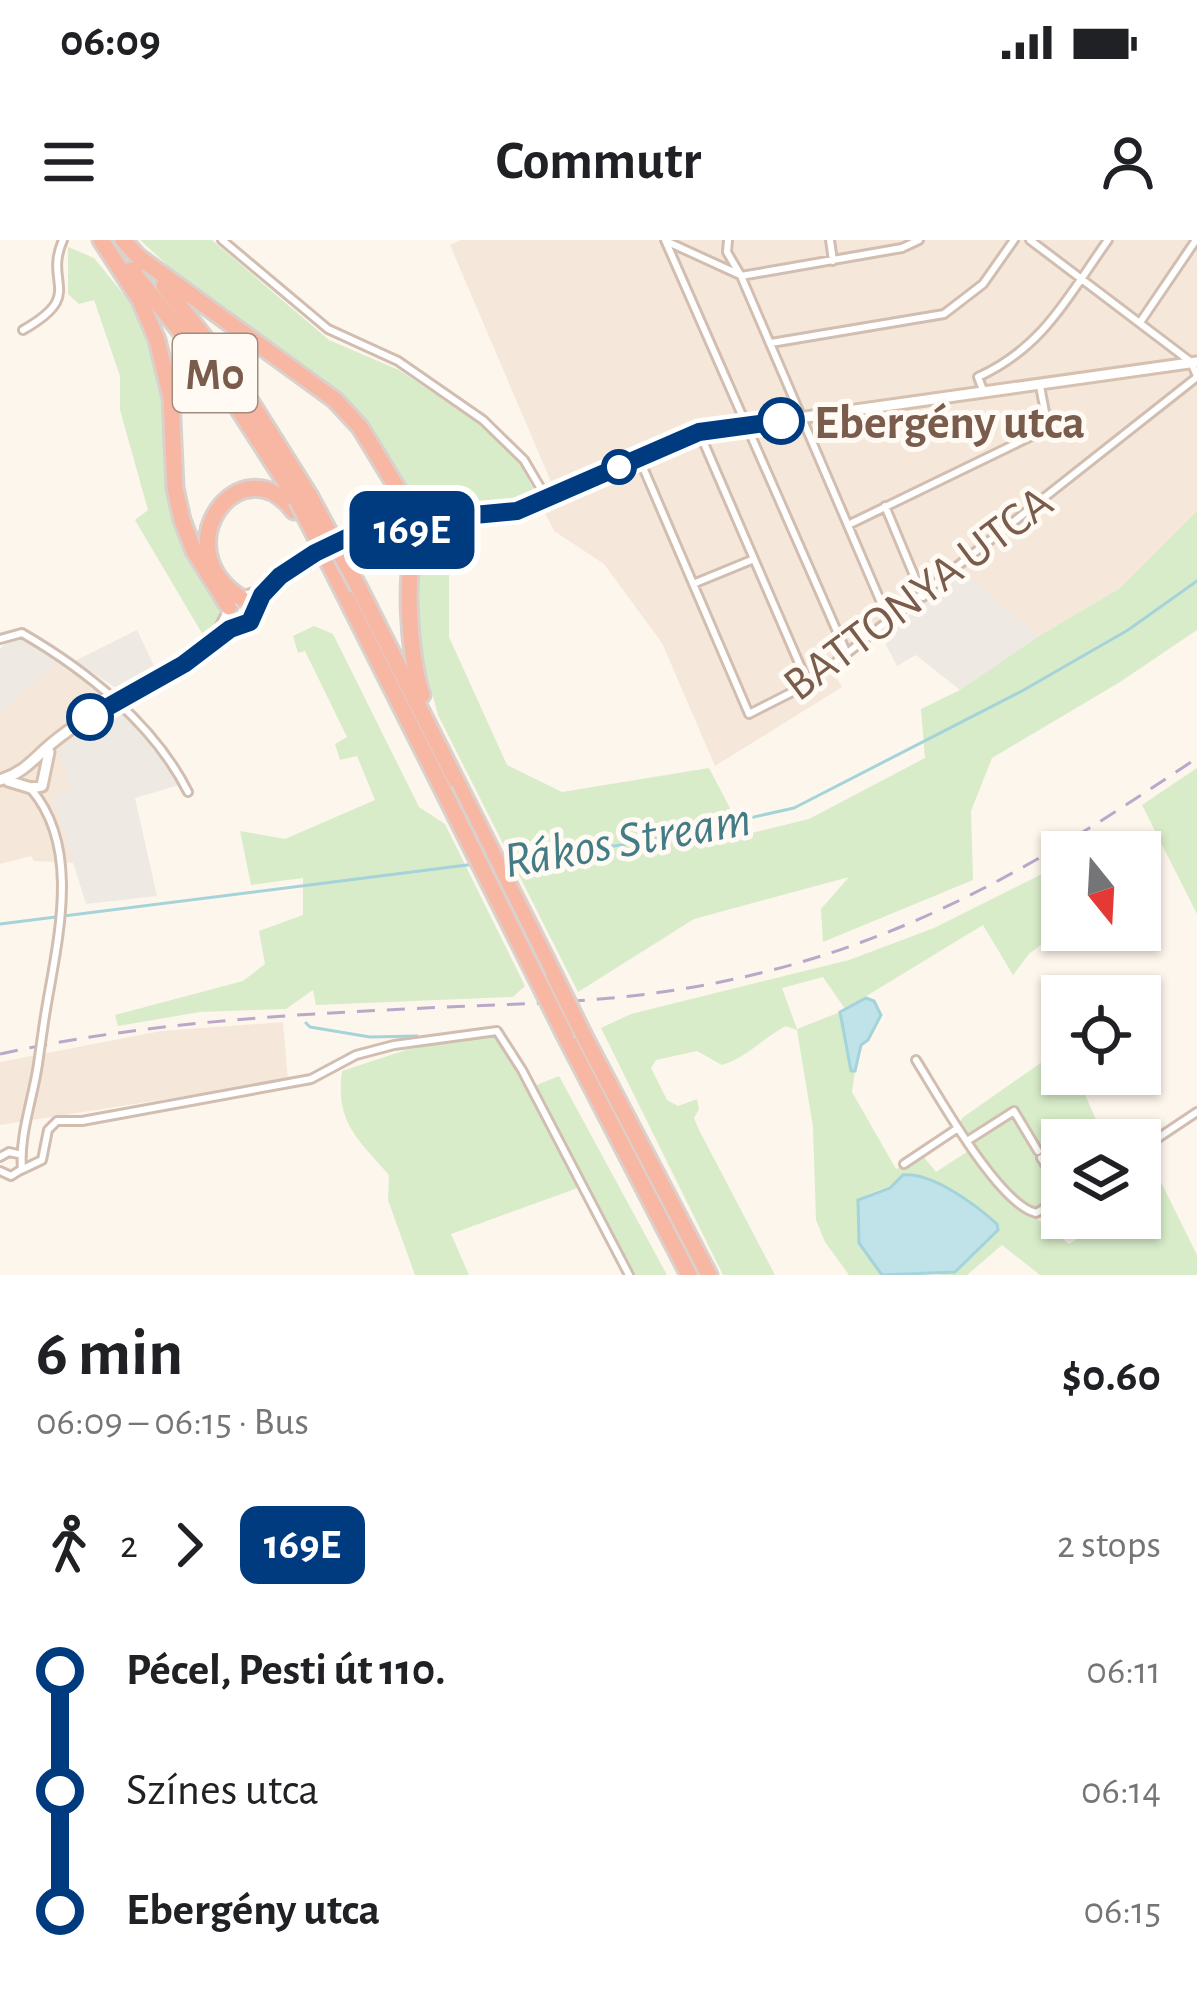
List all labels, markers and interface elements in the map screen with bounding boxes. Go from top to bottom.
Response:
text: 06:09 [60,19,161,64]
icon: menu [36,129,102,195]
icon: person [1095,129,1161,195]
text: Commutr [496,135,701,189]
road number: M0 [173,334,257,412]
marker: Ebergény utca [759,399,803,443]
place label: Ebergény utca [814,400,1085,448]
unlabelled marker [603,451,635,483]
street label: BATTONYA UTCA [776,478,1062,711]
line badge: 169E [328,491,496,569]
text: 169E [373,509,451,551]
unlabelled marker [68,695,112,739]
water label: Rákos Stream [500,794,755,887]
north arrow [1041,831,1161,951]
map controls [1041,831,1161,1239]
button: locate [1041,975,1161,1095]
button: layers [1041,1119,1161,1239]
text: 6 min [36,1321,183,1387]
text: $0.60 [1062,1354,1161,1399]
text: 06:09 – 06:15 · Bus [36,1403,309,1442]
icon: walk [36,1512,102,1578]
icon: forward [156,1512,222,1578]
text: 169E [264,1524,341,1566]
text: 2 [120,1526,138,1565]
text: 2 stops [1057,1526,1161,1565]
text: Pécel, Pesti út 110. [126,1648,445,1693]
text: 06:11 [1086,1652,1161,1691]
text: Színes utca [126,1768,319,1813]
text: 06:14 [1081,1772,1161,1811]
text: Ebergény utca [126,1888,380,1933]
text: 06:15 [1083,1892,1161,1931]

